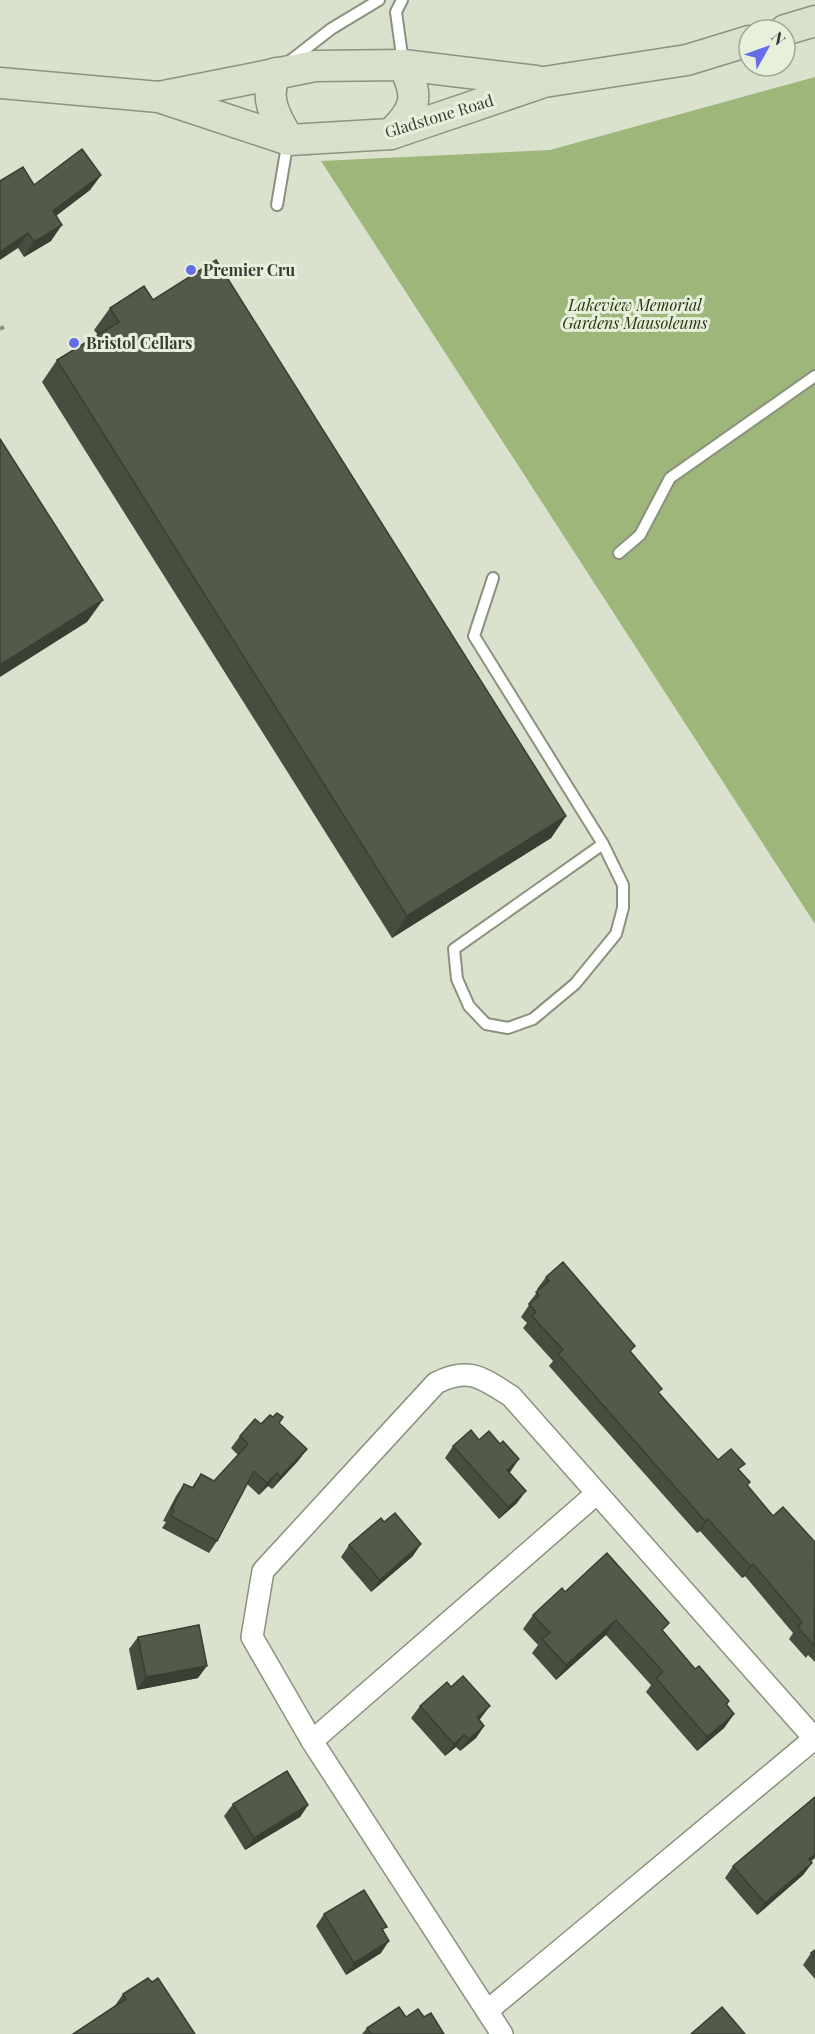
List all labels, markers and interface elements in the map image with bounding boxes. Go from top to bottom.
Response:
north arrow [737,18,797,78]
text: N [767,27,791,50]
street label: Gladstone Road [382,89,496,142]
place label: Premier Cru [203,259,296,280]
marker: Premier Cru [184,263,198,277]
park label: Lakeview Memorial Gardens Mausoleums [562,294,708,333]
place label: Bristol Cellars [86,332,192,353]
marker: Bristol Cellars [67,336,81,350]

